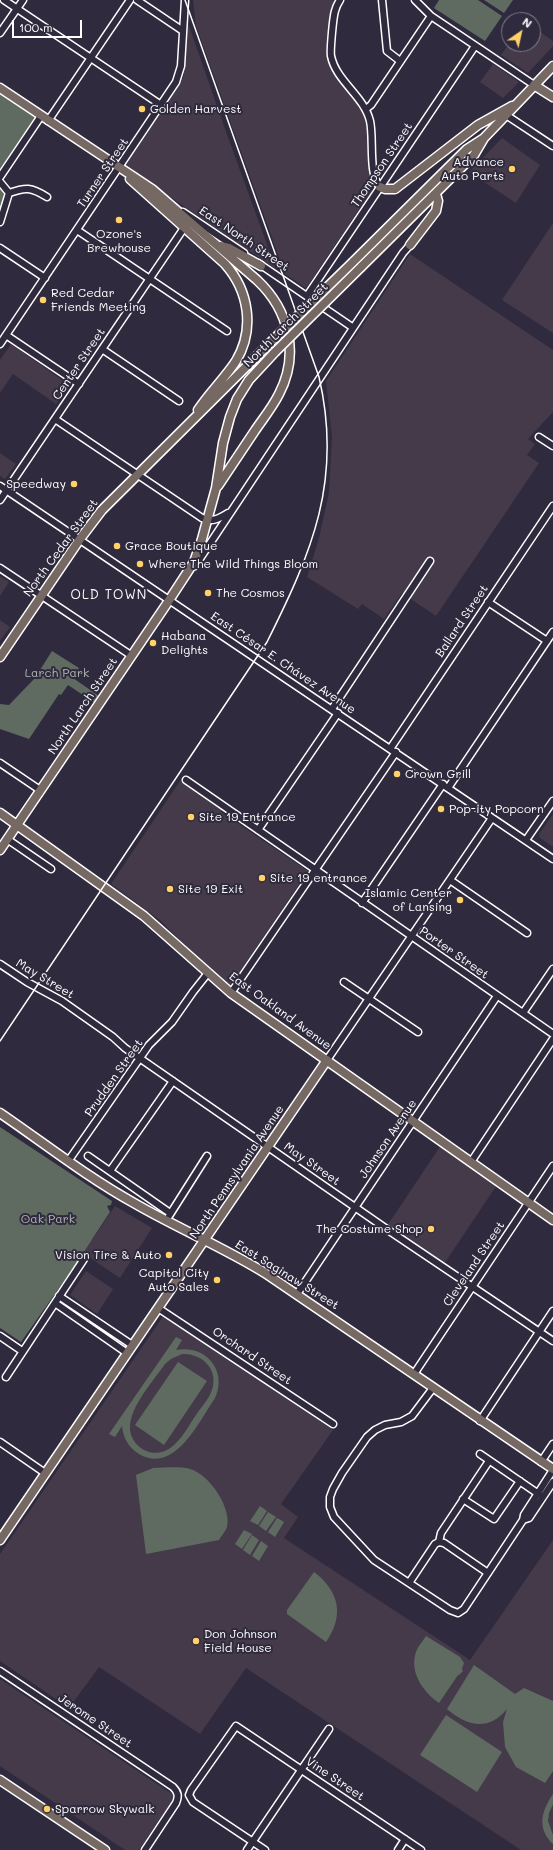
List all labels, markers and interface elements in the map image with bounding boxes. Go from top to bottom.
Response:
scale bar [14,12,84,38]
north arrow [501,12,541,52]
text: N [520,14,535,31]
text: 100 m [19,19,53,35]
place label: Golden Harvest [150,102,241,116]
marker: Golden Harvest [137,104,147,114]
street label: Thompson Street [348,120,416,210]
street label: Turner Street [74,135,132,211]
place label: Advance Auto Parts [441,155,504,183]
marker: Advance Auto Parts [507,164,517,174]
street label: East North Street [196,204,292,274]
marker: Ozone's Brewhouse [114,215,124,225]
place label: Ozone's Brewhouse [87,227,151,255]
street label: North Larch Street [241,280,331,370]
place label: Red Cedar Friends Meeting [51,286,146,314]
marker: Red Cedar Friends Meeting [38,295,48,305]
street label: Center Street [50,325,108,403]
place label: Speedway [6,477,66,491]
marker: Speedway [69,479,79,489]
street label: North Cedar Street [21,496,101,600]
place label: Grace Boutique [125,539,217,553]
marker: Grace Boutique [112,541,122,551]
place label: Where The Wild Things Bloom [148,557,318,571]
marker: Where The Wild Things Bloom [135,559,145,569]
street label: Ballard Street [433,582,491,660]
place label: The Cosmos [216,586,285,600]
district label: OLD TOWN [71,587,147,603]
marker: The Cosmos [203,588,213,598]
street label: East César E. Chávez Avenue [208,609,358,717]
place label: Habana Delights [161,629,208,657]
marker: Habana Delights [148,638,158,648]
street label: North Larch Street [45,655,121,757]
park label: Larch Park [25,666,89,680]
place label: Crown Grill [405,767,471,781]
marker: Crown Grill [392,769,402,779]
place label: Pop-ity Popcorn [449,802,544,816]
marker: Pop-ity Popcorn [436,804,446,814]
place label: Site 19 Entrance [199,810,296,824]
marker: Site 19 Entrance [186,812,196,822]
place label: Site 19 entrance [270,871,367,885]
marker: Site 19 entrance [257,873,267,883]
place label: Site 19 Exit [178,882,243,896]
marker: Site 19 Exit [165,884,175,894]
place label: Islamic Center of Lansing [365,886,452,914]
marker: Islamic Center of Lansing [455,895,465,905]
street label: Porter Street [417,924,491,982]
street label: May Street [13,956,77,1002]
street label: East Oakland Avenue [226,969,334,1053]
street label: Prudden Street [82,1036,146,1120]
street label: Johnson Avenue [356,1097,420,1181]
street label: North Pennsylvania Avenue [187,1102,287,1242]
street label: May Street [281,1139,343,1189]
park label: Oak Park [21,1212,75,1226]
street label: Cleveland Street [440,1219,508,1309]
place label: The Costume Shop [316,1222,423,1236]
marker: The Costume Shop [426,1224,436,1234]
street label: East Saginaw Street [232,1237,342,1313]
place label: Vision Tire & Auto [55,1248,161,1262]
marker: Vision Tire & Auto [164,1250,174,1260]
place label: Capitol City Auto Sales [139,1266,209,1294]
marker: Capitol City Auto Sales [212,1275,222,1285]
street label: Orchard Street [210,1324,294,1388]
place label: Don Johnson Field House [204,1627,277,1655]
marker: Don Johnson Field House [191,1636,201,1646]
street label: Jerome Street [55,1691,135,1751]
street label: Vine Street [303,1754,367,1804]
place label: Sparrow Skywalk [55,1802,155,1816]
marker: Sparrow Skywalk [42,1804,52,1814]

